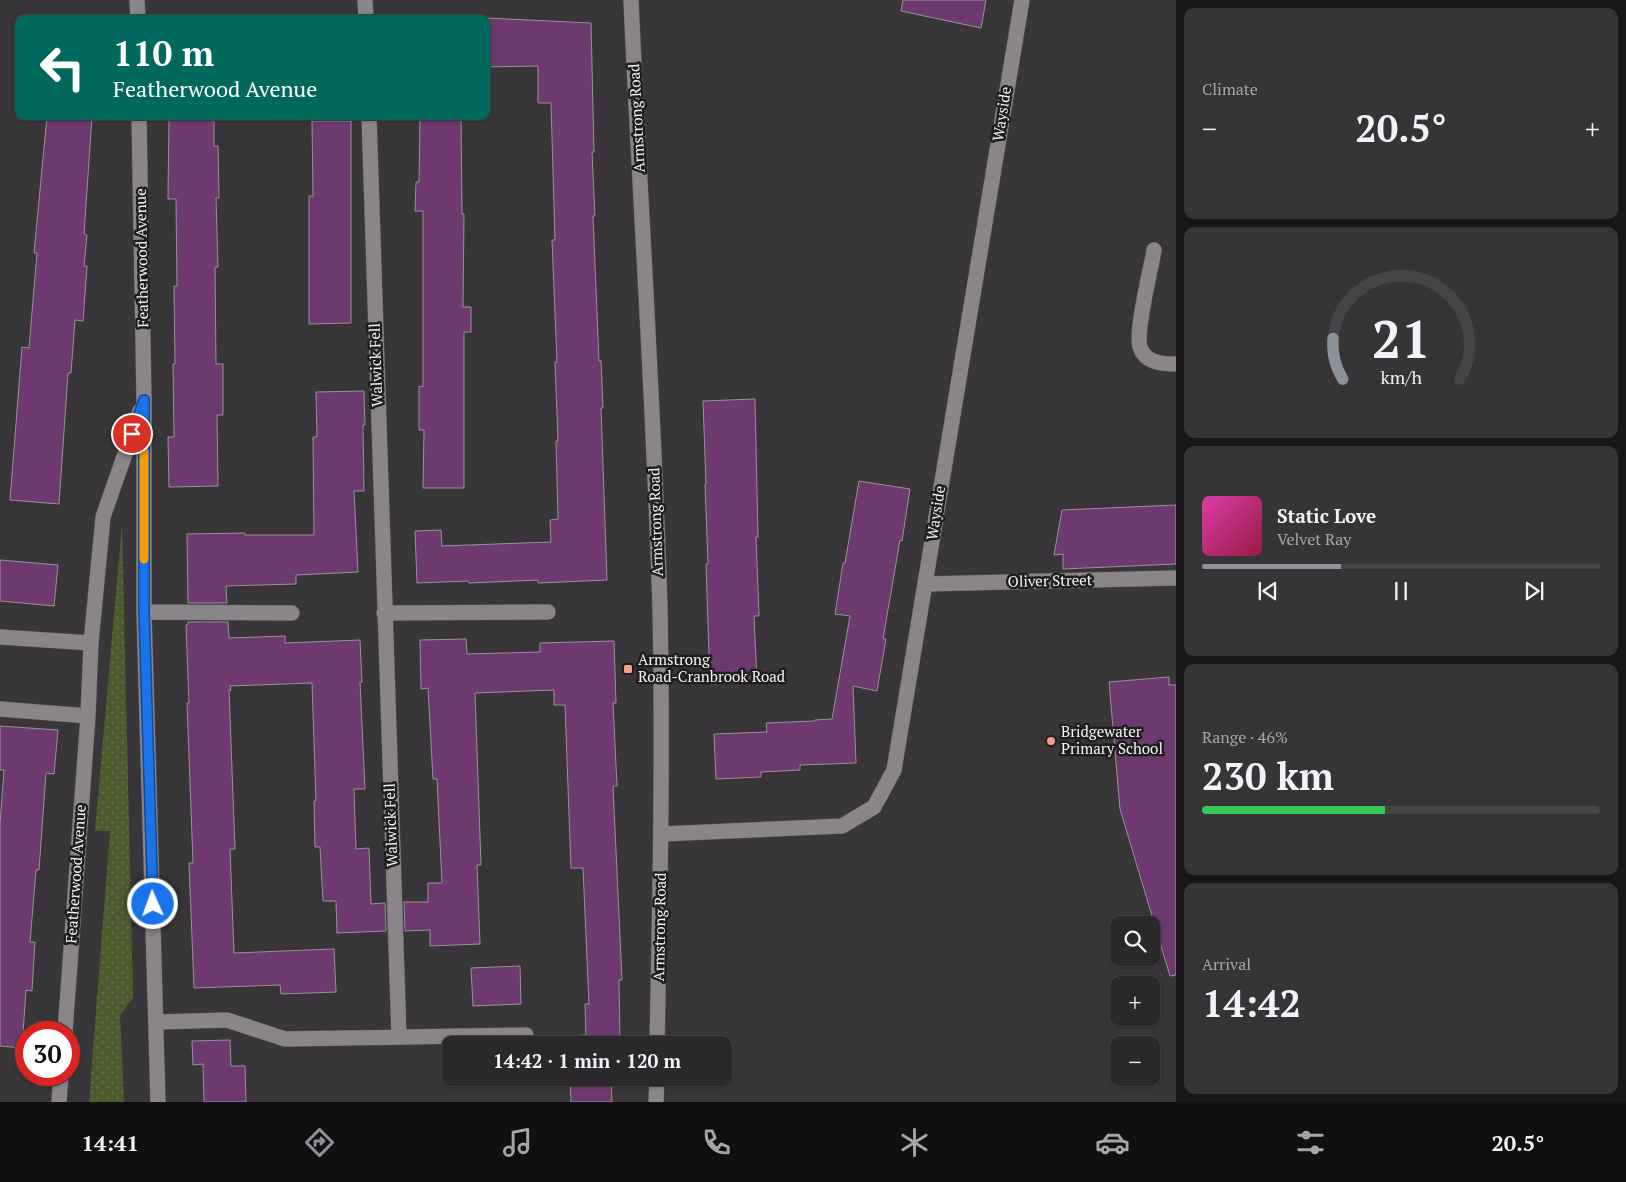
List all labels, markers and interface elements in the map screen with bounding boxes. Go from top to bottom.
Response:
text: 110 m [113,30,214,76]
icon: left [30,35,95,100]
street label: Armstrong Road [623,63,649,173]
text: Featherwood Avenue [113,74,317,103]
text: Climate [1202,78,1258,100]
street label: Wayside [987,85,1015,143]
text: 20.5° [1355,103,1447,153]
text: − [1202,110,1217,147]
text: + [1585,110,1600,147]
street label: Featherwood Avenue [130,188,152,328]
text: 21 [1372,304,1430,373]
street label: Walwick Fell [364,323,386,407]
text: km/h [1380,365,1422,389]
pin [111,413,153,455]
icon: arrive [118,420,146,448]
street label: Armstrong Road [643,467,667,577]
street label: Wayside [921,484,949,542]
text: Static Love [1277,503,1376,528]
text: Velvet Ray [1277,528,1351,550]
street label: Oliver Street [1008,569,1093,591]
icon: previous [1254,577,1282,605]
icon: pause [1387,577,1415,605]
icon: next [1520,577,1548,605]
place label: Armstrong Road-Cranbrook Road [638,649,785,686]
marker: Armstrong Road-Cranbrook Road [622,663,634,675]
place label: Bridgewater Primary School [1061,721,1163,758]
text: Range · 46% [1202,726,1288,748]
marker: Bridgewater Primary School [1045,735,1057,747]
text: 230 km [1202,751,1334,801]
street label: Walwick Fell [379,783,401,867]
street label: Featherwood Avenue [60,804,90,944]
street label: Armstrong Road [648,872,670,982]
position arrow [126,877,178,929]
map controls [1110,916,1160,1086]
button: search [1110,916,1160,966]
text: Arrival [1202,953,1251,975]
button: + [1110,976,1160,1026]
text: 14:42 [1202,978,1301,1028]
speed limit sign: 30 [15,1021,80,1086]
button: − [1110,1036,1160,1086]
text: 14:42 · 1 min · 120 m [493,1048,681,1073]
icon: directions [302,1125,337,1160]
icon: music [500,1125,535,1160]
icon: phone [699,1125,734,1160]
icon: climate [897,1125,932,1160]
icon: car [1095,1125,1130,1160]
icon: filters [1293,1125,1328,1160]
text: 14:41 [82,1128,139,1157]
text: 20.5° [1491,1128,1544,1157]

